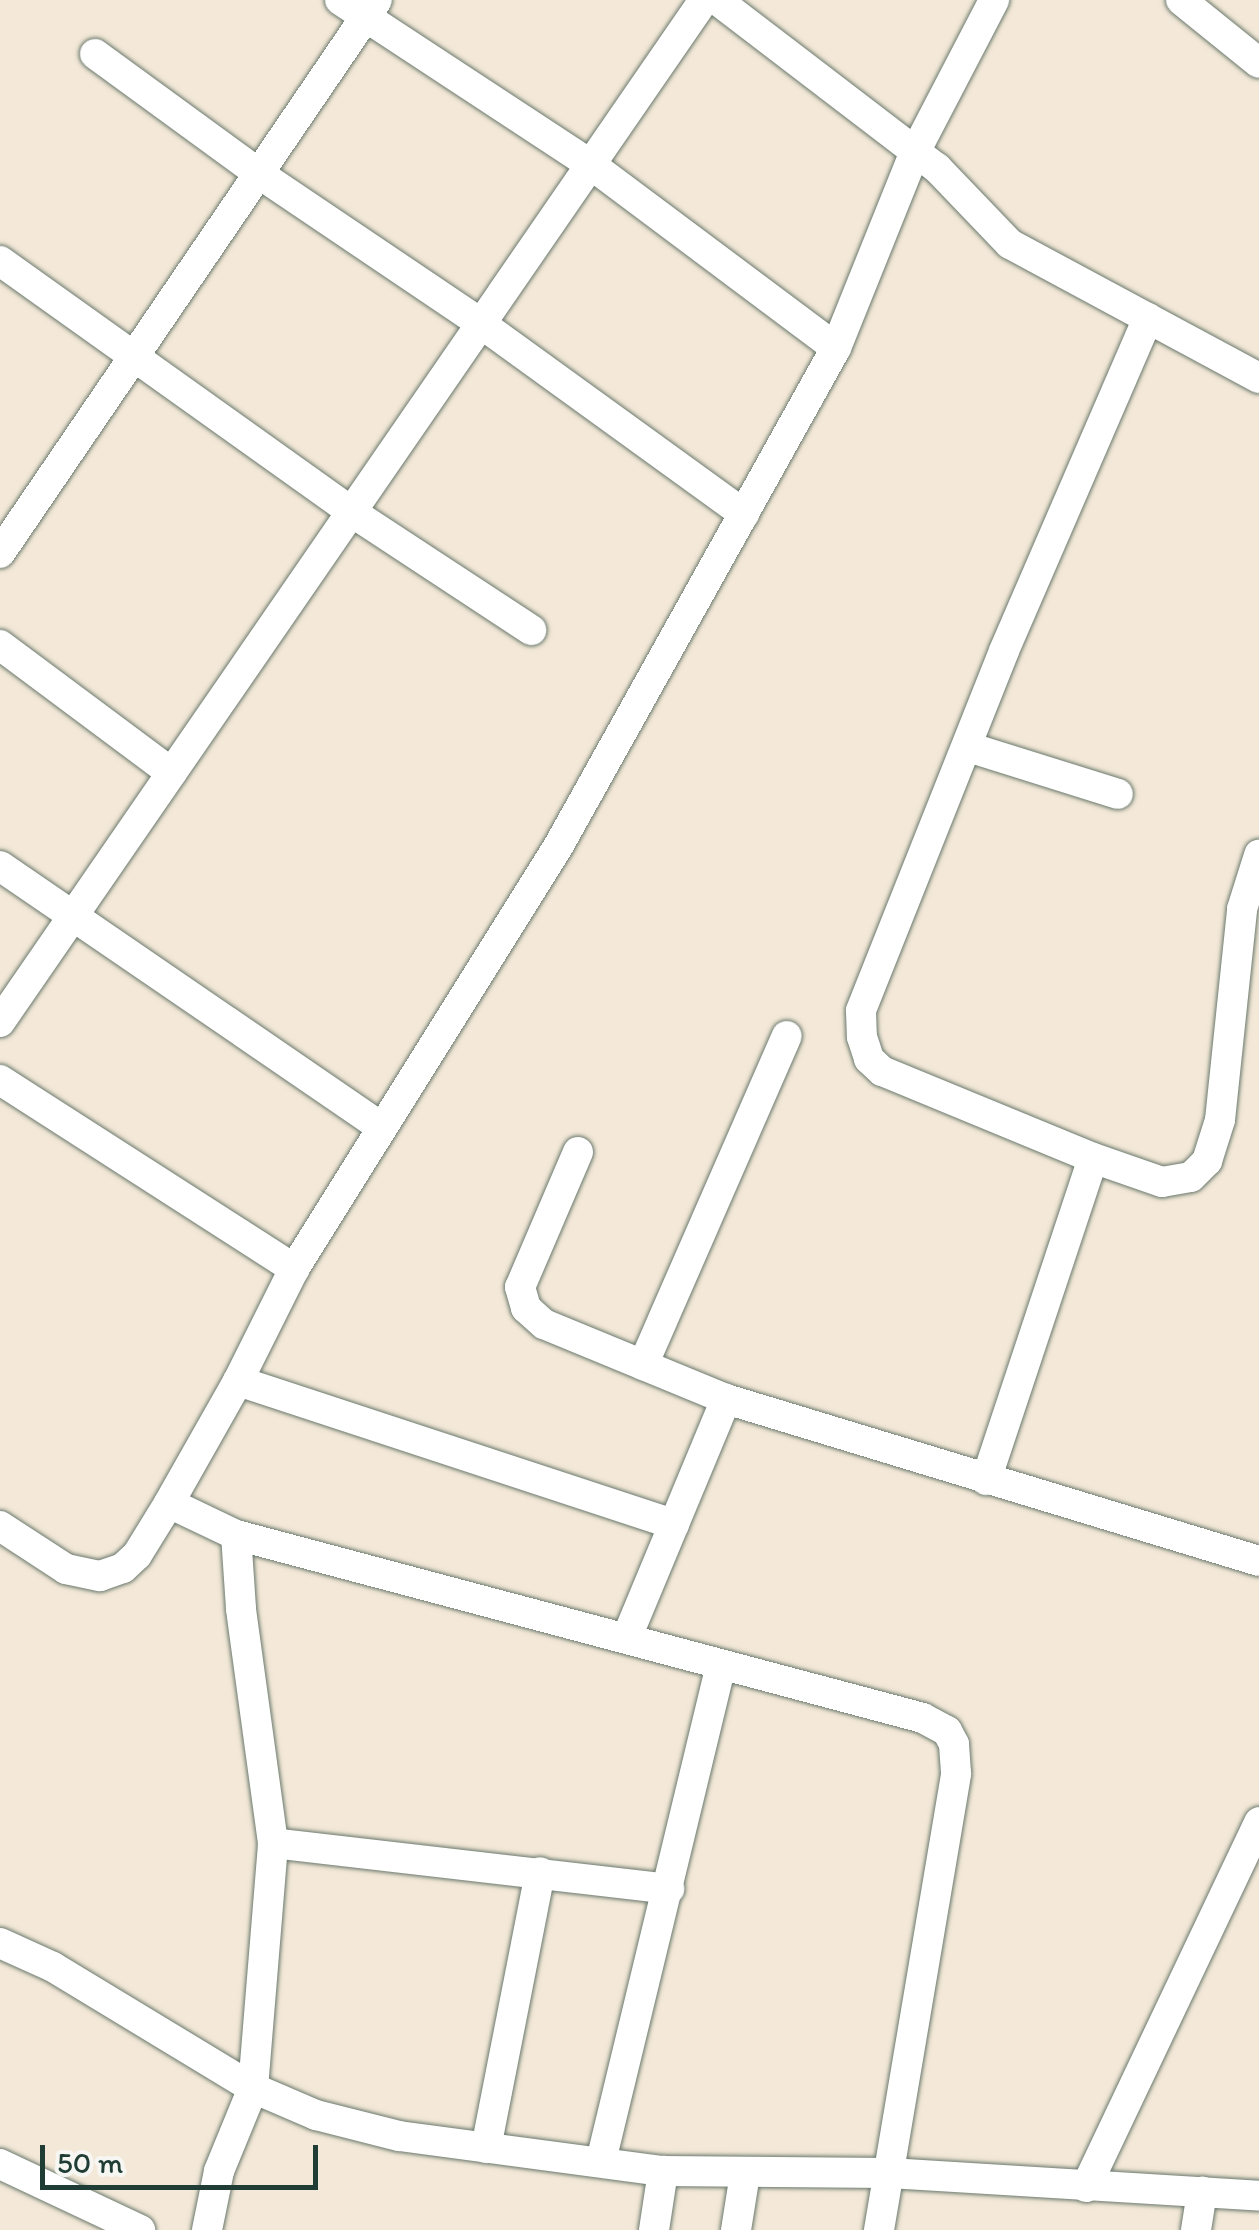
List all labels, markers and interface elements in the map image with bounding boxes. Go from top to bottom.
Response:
scale bar [45,2125,322,2187]
text: 50 m [57,2144,123,2181]

